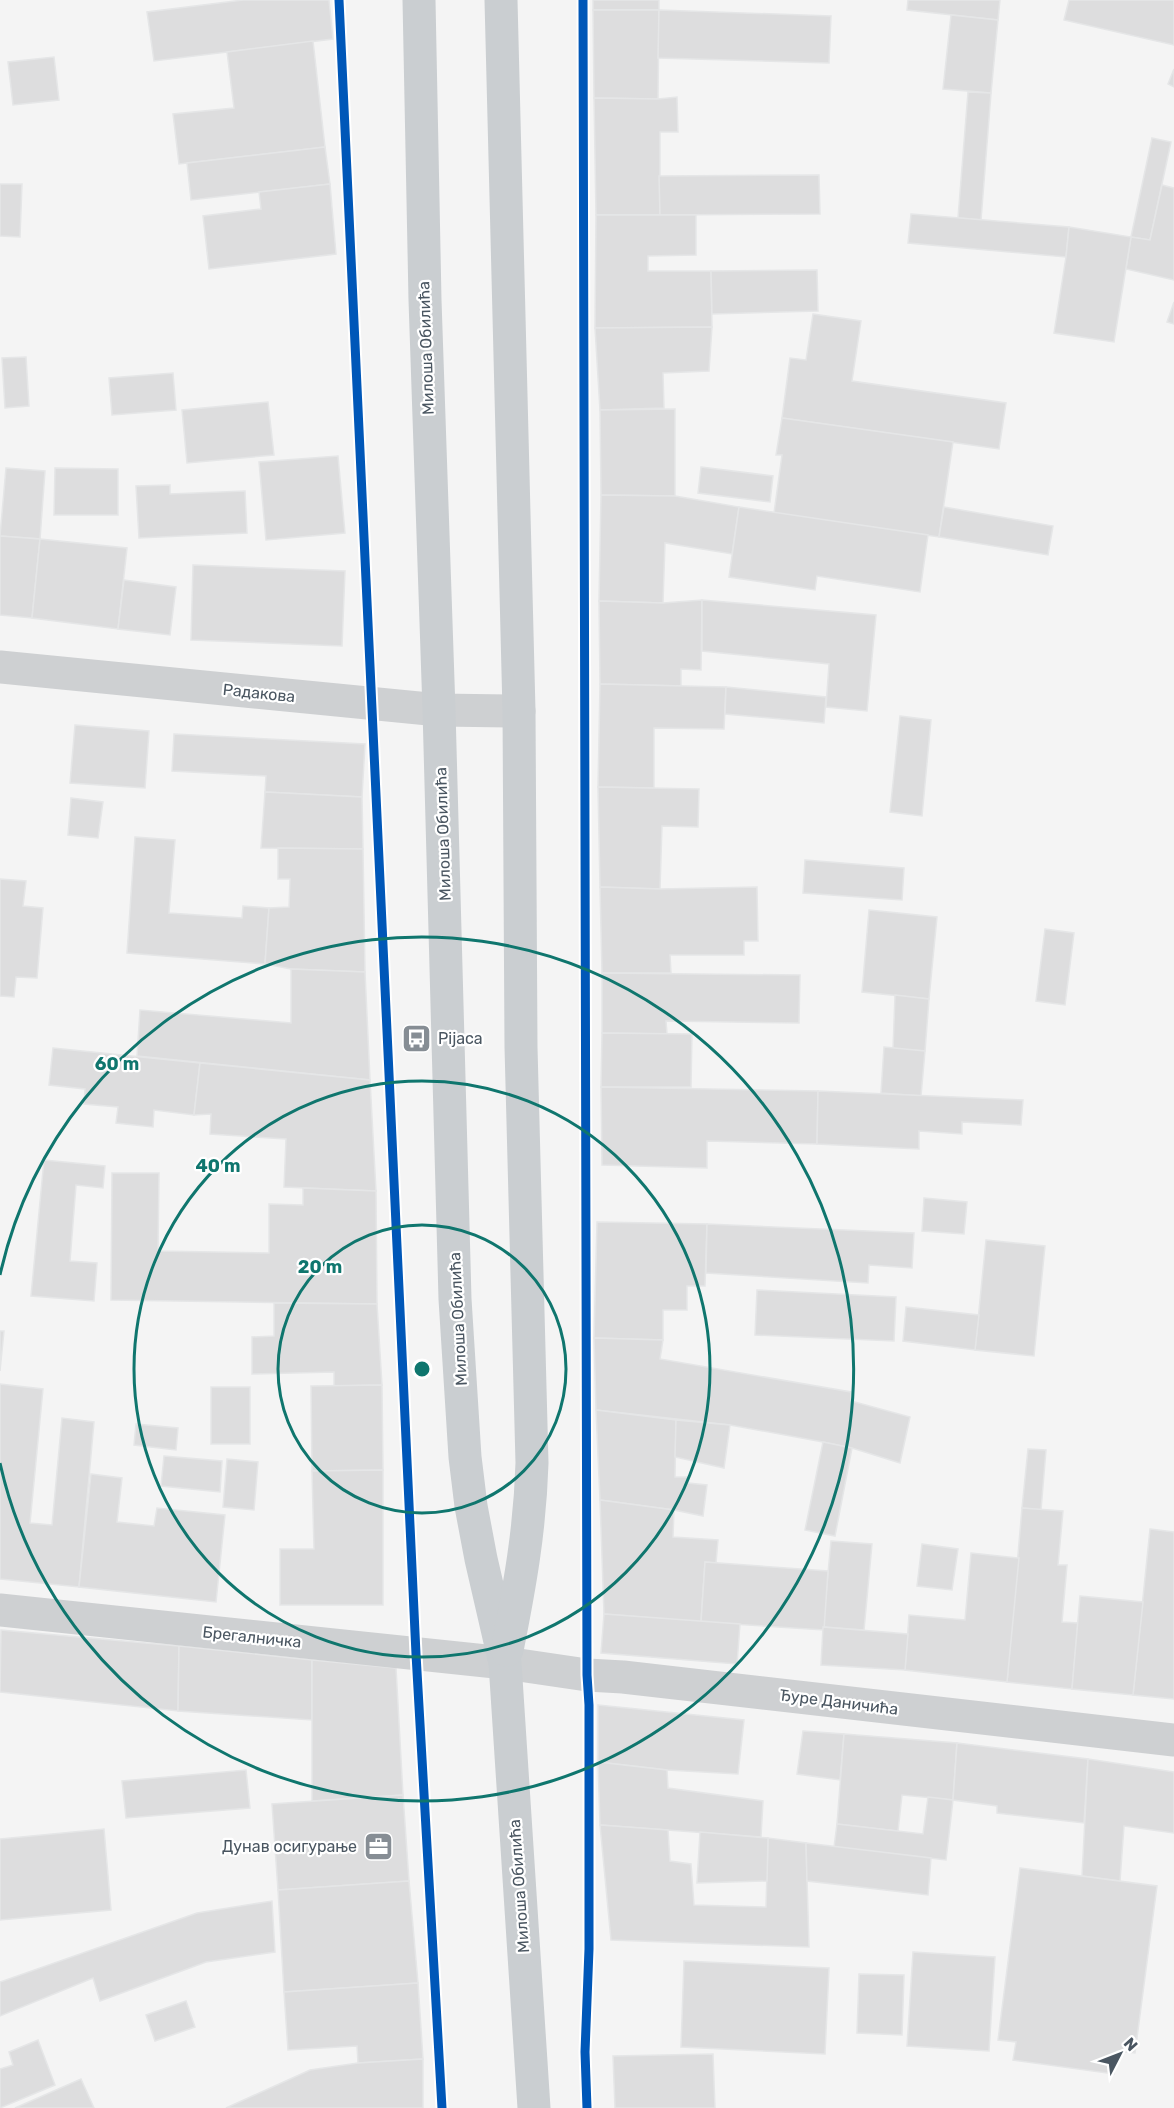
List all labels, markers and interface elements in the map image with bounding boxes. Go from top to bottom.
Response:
street label: Милоша Обилића [414,281,438,415]
street label: Радакова [222,680,296,706]
street label: Милоша Обилића [431,767,455,901]
bus stop icon: Pijaca [401,1022,433,1054]
place label: Pijaca [438,1029,483,1048]
text: 60 m [95,1053,139,1075]
text: 40 m [196,1155,240,1177]
street label: Милоша Обилића [445,1252,471,1386]
text: 20 m [298,1256,342,1278]
centre of rings [412,1359,432,1379]
street label: Брегалничка [202,1622,302,1652]
street label: Ђуре Даничића [779,1685,899,1719]
street label: Милоша Обилића [505,1819,533,1953]
office icon: Дунав осигурање [362,1830,394,1862]
place label: Дунав осигурање [222,1837,357,1856]
north arrow [1090,2024,1150,2084]
text: N [1120,2034,1142,2055]

